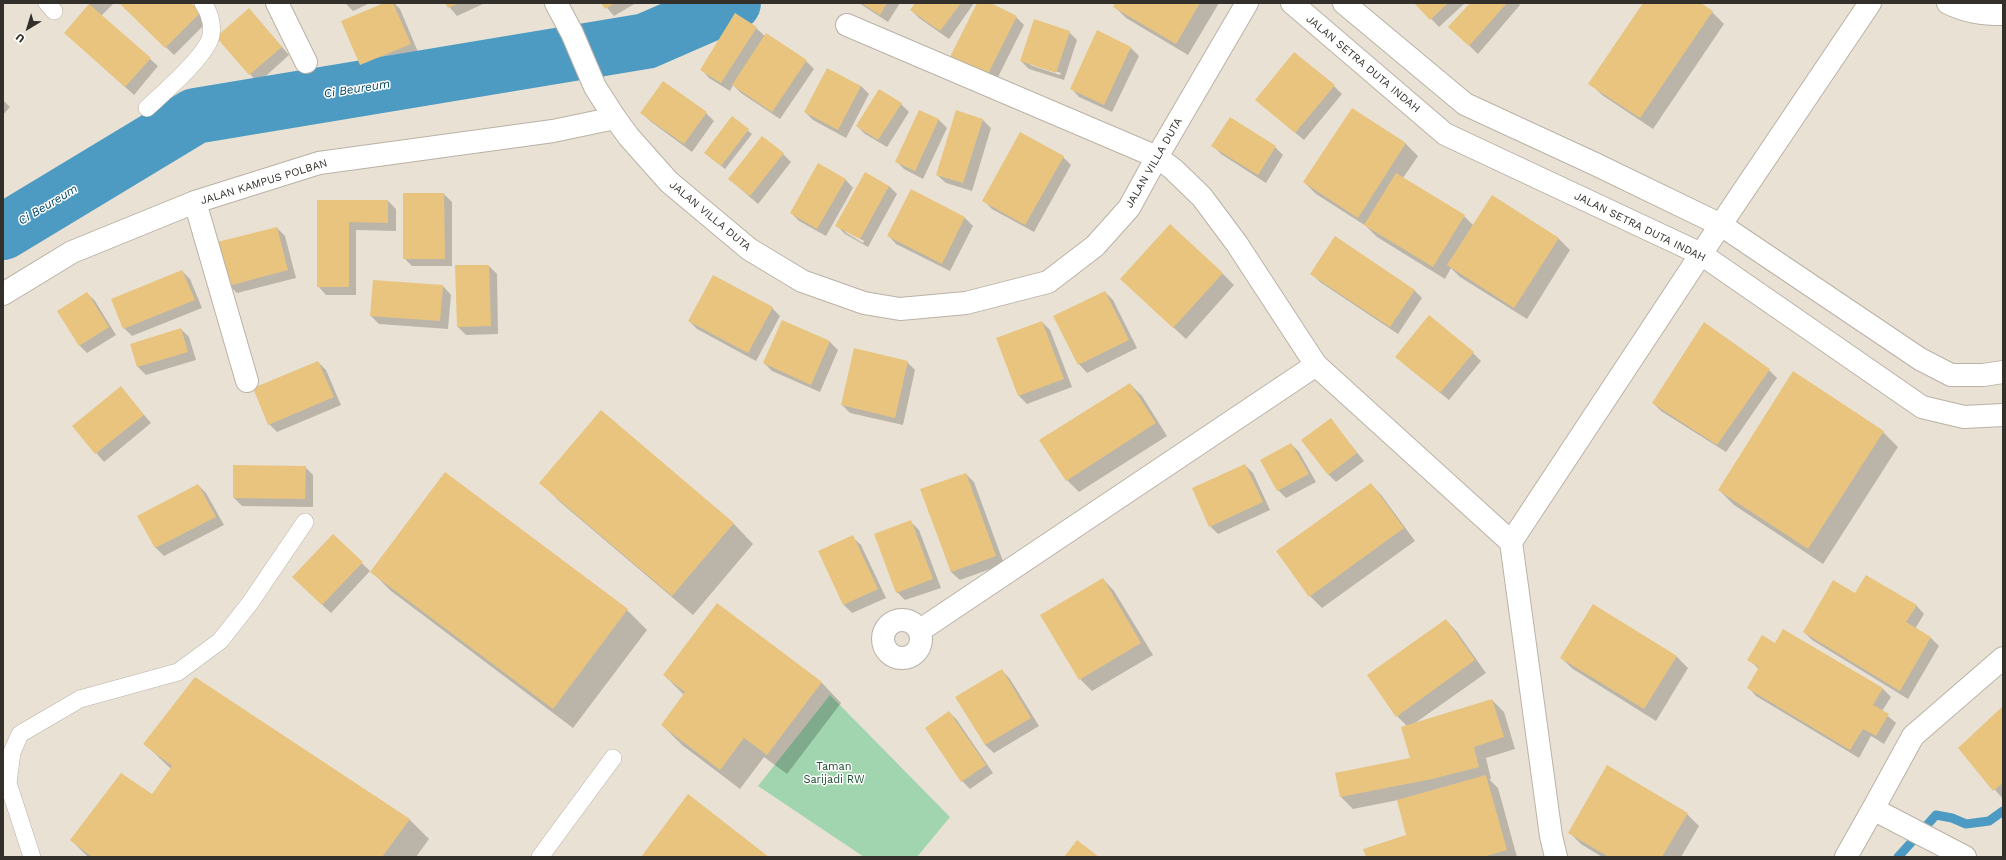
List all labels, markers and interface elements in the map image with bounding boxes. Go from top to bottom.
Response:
north arrow [8,8,48,48]
street label: JALAN SETRA DUTA INDAH [1303,12,1423,116]
text: U [13,30,27,45]
water label: Ci Beureum [323,77,391,101]
street label: JALAN VILLA DUTA [1123,115,1185,211]
street label: JALAN KAMPUS POLBAN [199,156,329,208]
street label: JALAN VILLA DUTA [667,178,753,254]
water label: Ci Beureum [16,182,80,228]
street label: JALAN SETRA DUTA INDAH [1572,189,1708,265]
park label: Taman Sarijadi RW [803,760,865,786]

